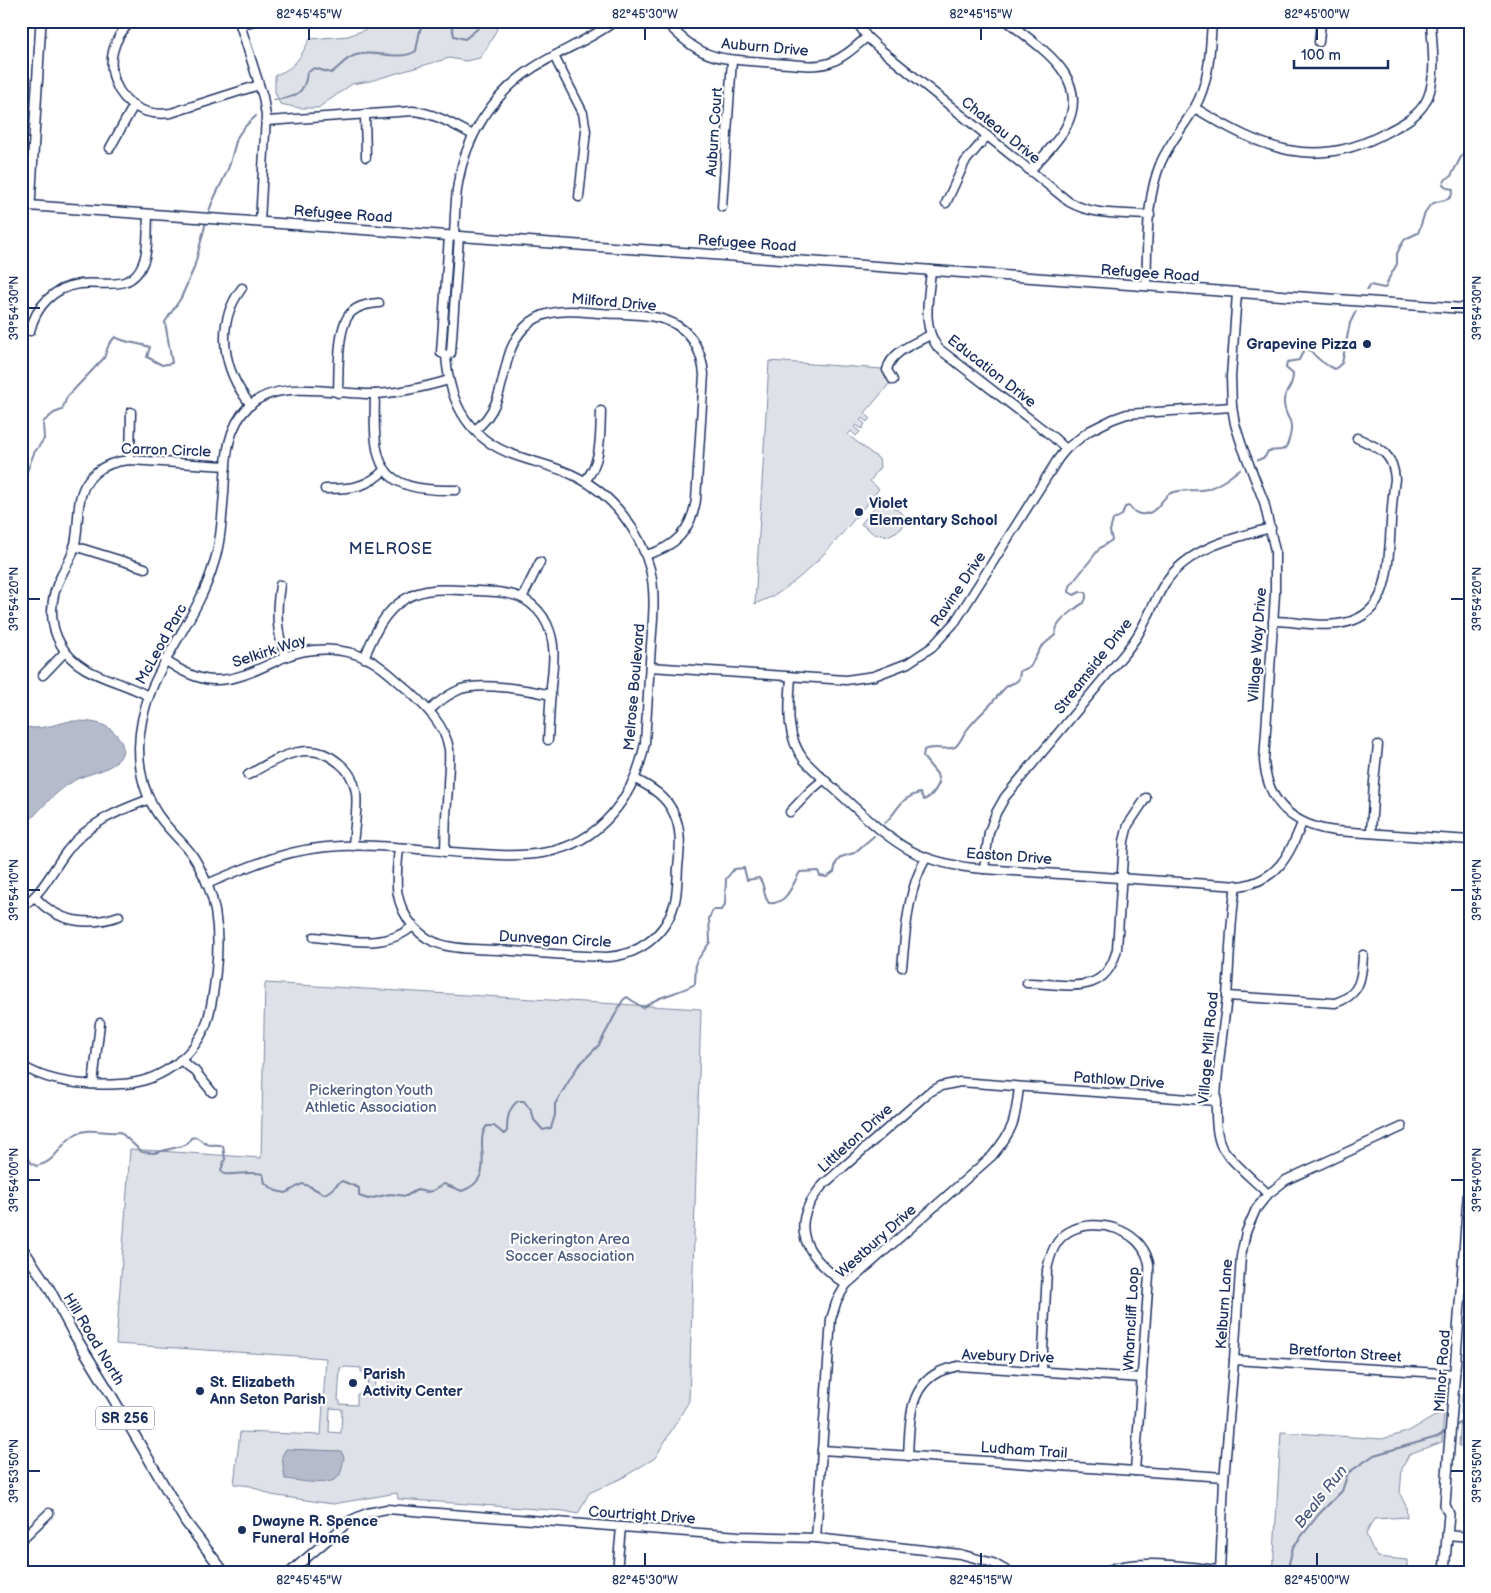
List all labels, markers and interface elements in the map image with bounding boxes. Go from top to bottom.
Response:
text: 82°45'45"W [276,7,342,22]
text: 82°45'30"W [612,7,678,22]
text: 82°45'15"W [949,7,1013,22]
text: 82°45'00"W [1284,7,1350,22]
street label: Auburn Drive [721,34,809,61]
scale bar [1294,38,1387,70]
text: 100 m [1301,46,1341,65]
street label: Auburn Court [702,86,727,177]
street label: Chateau Drive [957,93,1044,168]
street label: Refugee Road [293,202,393,227]
street label: Refugee Road [697,231,797,256]
street label: Refugee Road [1100,261,1200,286]
text: 39°54'30"N [7,276,22,340]
text: 39°54'30"N [1470,276,1485,340]
street label: Milford Drive [571,289,657,316]
street label: Education Drive [943,331,1040,412]
place label: Grapevine Pizza [1247,335,1357,354]
marker: Grapevine Pizza [1361,338,1373,350]
street label: Carron Circle [121,439,211,462]
place label: Violet Elementary School [869,494,997,530]
marker: Violet Elementary School [853,506,865,518]
district label: MELROSE [349,540,433,559]
street label: Ravine Drive [926,548,991,630]
text: 39°54'20"N [7,567,22,631]
text: 39°54'20"N [1470,567,1485,631]
street label: Village Way Drive [1244,587,1271,703]
street label: McLeod Parc [131,600,191,688]
street label: Streamside Drive [1050,615,1137,718]
street label: Melrose Boulevard [619,623,650,751]
street label: Selkirk Way [230,631,309,672]
street label: Easton Drive [965,844,1053,869]
text: 39°54'10"N [7,859,22,921]
text: 39°54'10"N [1470,859,1485,921]
street label: Dunvegan Circle [498,927,612,952]
street label: Village Mill Road [1194,991,1223,1105]
street label: Pathlow Drive [1073,1068,1165,1093]
park label: Pickerington Youth Athletic Association [305,1081,437,1117]
street label: Littleton Drive [814,1100,897,1177]
text: 39°54'00"N [7,1148,22,1212]
text: 39°54'00"N [1470,1148,1485,1212]
street label: Westbury Drive [832,1200,921,1282]
park label: Pickerington Area Soccer Association [506,1230,634,1266]
street label: Kelburn Lane [1212,1258,1237,1350]
street label: Wharncliff Loop [1119,1266,1144,1372]
street label: Hill Road North [59,1290,128,1389]
street label: Milnor Road [1430,1329,1455,1413]
street label: Bretforton Street [1288,1340,1402,1367]
street label: Avebury Drive [961,1345,1055,1368]
place label: Parish Activity Center [362,1365,463,1401]
place label: St. Elizabeth Ann Seton Parish [209,1373,326,1409]
marker: Parish Activity Center [347,1377,359,1389]
marker: St. Elizabeth Ann Seton Parish [194,1385,206,1397]
road number: SR 256 [96,1406,154,1430]
street label: Ludham Trail [980,1438,1068,1463]
text: 39°53'50"N [7,1439,22,1503]
text: 39°53'50"N [1470,1439,1485,1503]
water label: Beals Run [1291,1462,1352,1532]
street label: Courtright Drive [588,1502,696,1529]
place label: Dwayne R. Spence Funeral Home [252,1512,378,1548]
marker: Dwayne R. Spence Funeral Home [236,1524,248,1536]
text: 82°45'45"W [276,1573,342,1588]
text: 82°45'30"W [612,1573,678,1588]
text: 82°45'15"W [949,1573,1013,1588]
text: 82°45'00"W [1284,1573,1350,1588]

